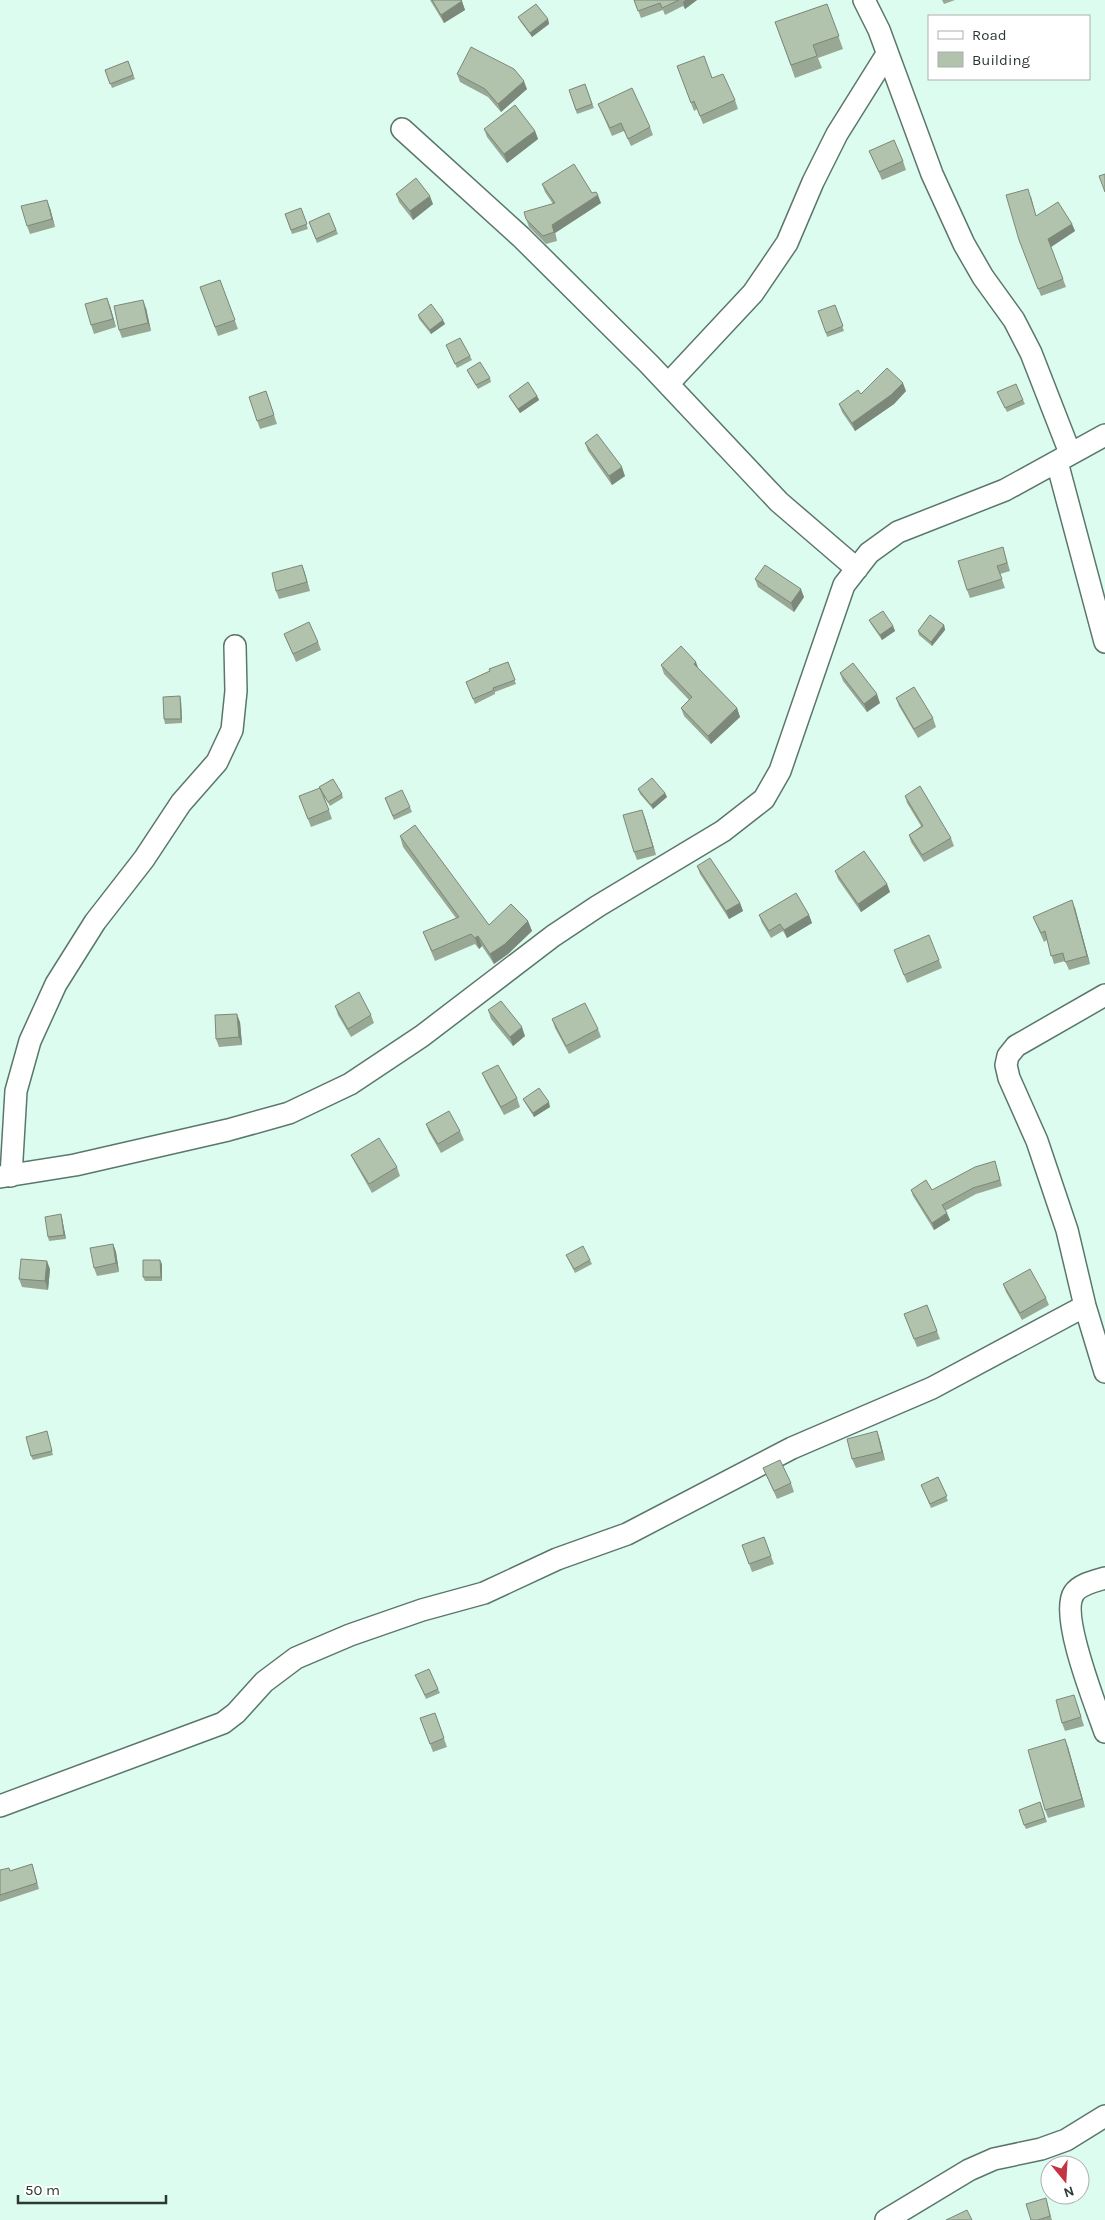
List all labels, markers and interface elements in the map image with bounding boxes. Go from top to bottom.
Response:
legend [928,15,1090,80]
text: Road [972,26,1007,44]
text: Building [972,51,1030,69]
north arrow [1040,2155,1090,2205]
scale bar [18,2172,165,2204]
text: 50 m [25,2181,60,2199]
text: N [1061,2182,1076,2202]

